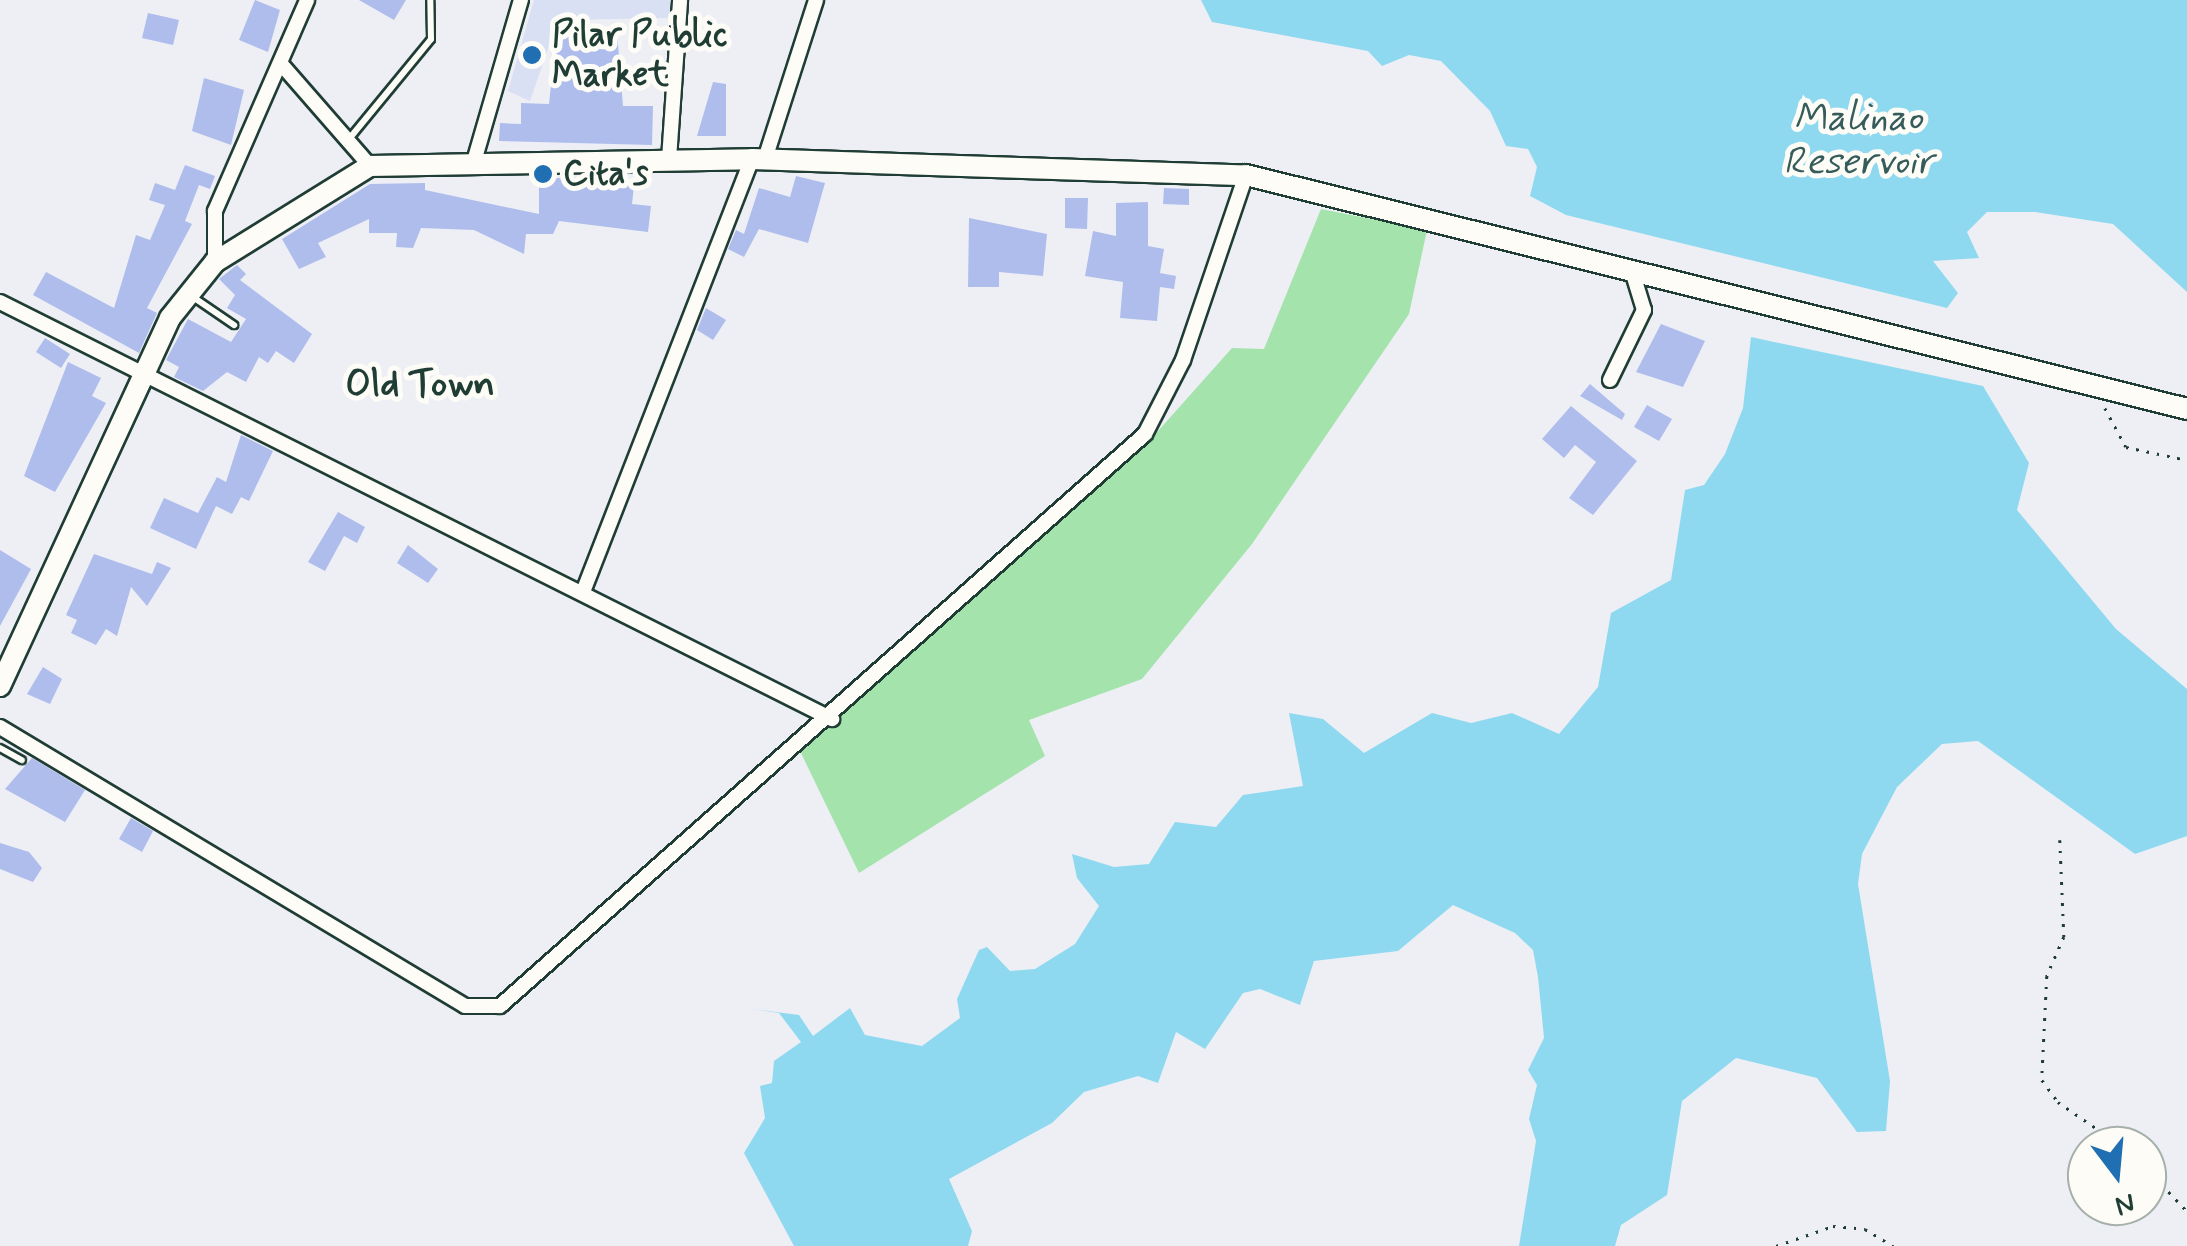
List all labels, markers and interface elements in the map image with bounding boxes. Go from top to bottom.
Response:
place label: Pilar Public Market [552,14,724,96]
marker: Pilar Public Market [521,44,543,66]
water label: Malinao Reservoir [1783,96,1933,185]
place label: Cita's [563,153,648,195]
marker: Cita's [532,163,554,185]
district label: Old Town [343,362,497,408]
north arrow [2067,1126,2167,1226]
text: N [2111,1183,2139,1224]

